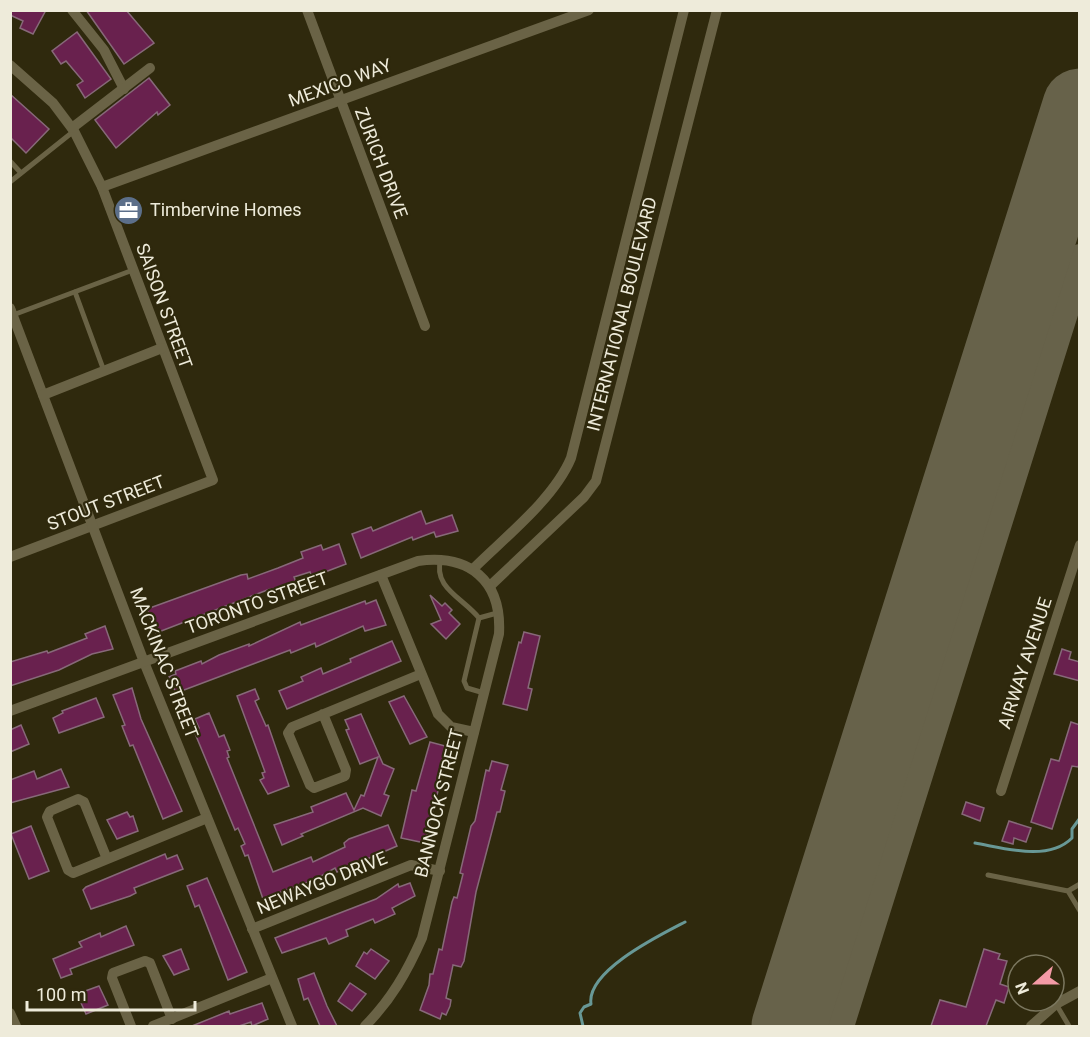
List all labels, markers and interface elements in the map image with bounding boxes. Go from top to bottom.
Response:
street label: MEXICO WAY [285,54,394,111]
street label: ZURICH DRIVE [351,104,412,221]
office icon: Timbervine Homes [113,194,145,226]
street label: INTERNATIONAL BOULEVARD [582,195,661,433]
place label: Timbervine Homes [150,199,302,220]
street label: SAISON STREET [132,240,197,371]
street label: STOUT STREET [44,470,168,535]
street label: TORONTO STREET [183,567,331,638]
street label: MACKINAC STREET [126,584,203,742]
street label: AIRWAY AVENUE [993,594,1056,731]
street label: BANNOCK STREET [410,726,467,879]
street label: NEWAYGO DRIVE [254,847,390,918]
north arrow [1006,953,1066,1013]
scale bar [27,974,195,1012]
text: N [1012,980,1033,997]
text: 100 m [36,984,87,1005]

